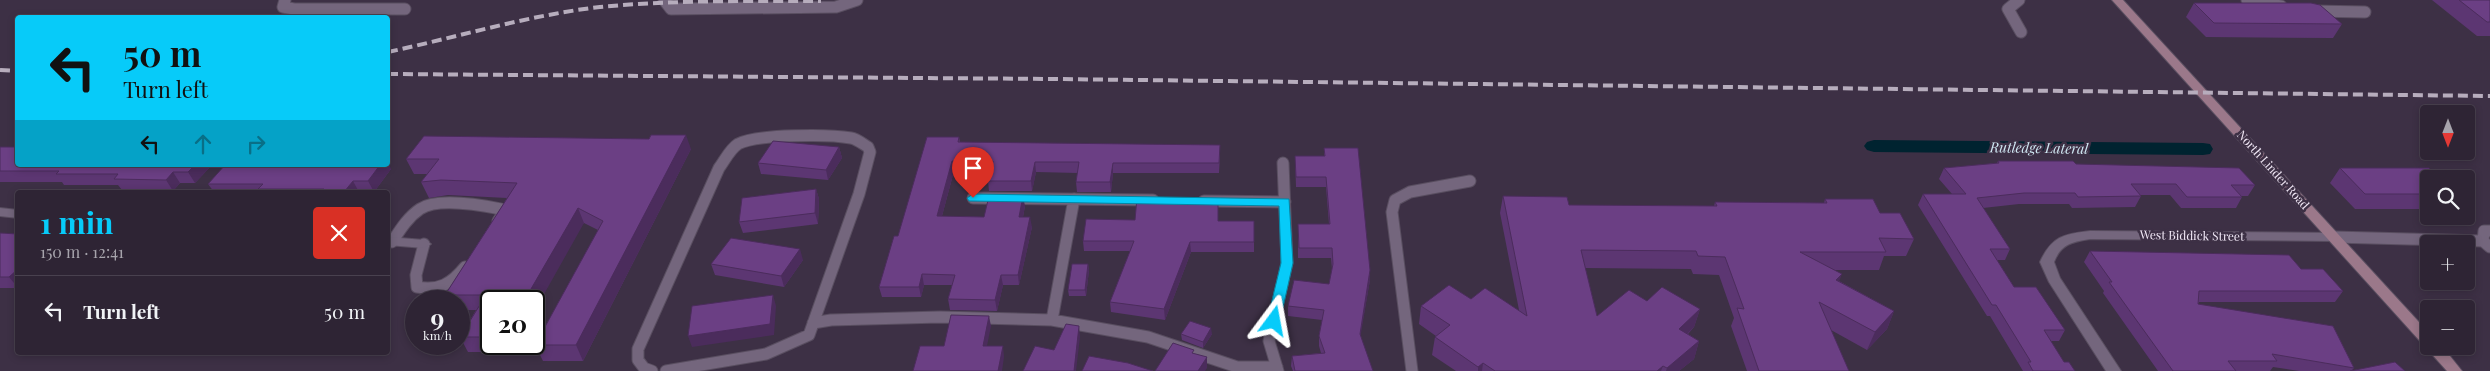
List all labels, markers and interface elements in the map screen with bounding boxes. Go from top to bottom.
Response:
text: 50 m [123,29,201,76]
icon: left [40,35,105,100]
text: Turn left [123,74,208,104]
north arrow [2420,105,2475,160]
map controls [2420,105,2475,355]
street label: North Linder Road [2234,127,2313,212]
icon: left [136,130,164,158]
icon: ahead [189,130,217,158]
icon: right [242,130,270,158]
water label: Rutledge Lateral [1989,137,2089,158]
pin [952,147,994,198]
icon: arrive [959,154,987,182]
button: search [2420,170,2475,225]
text: 1 min [40,202,114,242]
button: close [313,207,365,259]
street label: West Biddick Street [2139,226,2245,244]
button: + [2420,235,2475,290]
text: 150 m · 12:41 [40,241,124,262]
speed limit sign: 20 [480,290,545,355]
position arrow [1247,294,1299,346]
icon: left [40,297,68,325]
text: Turn left [83,298,160,324]
text: 50 m [324,298,365,324]
text: 9 [431,300,444,333]
button: − [2420,300,2475,355]
text: km/h [423,327,452,343]

